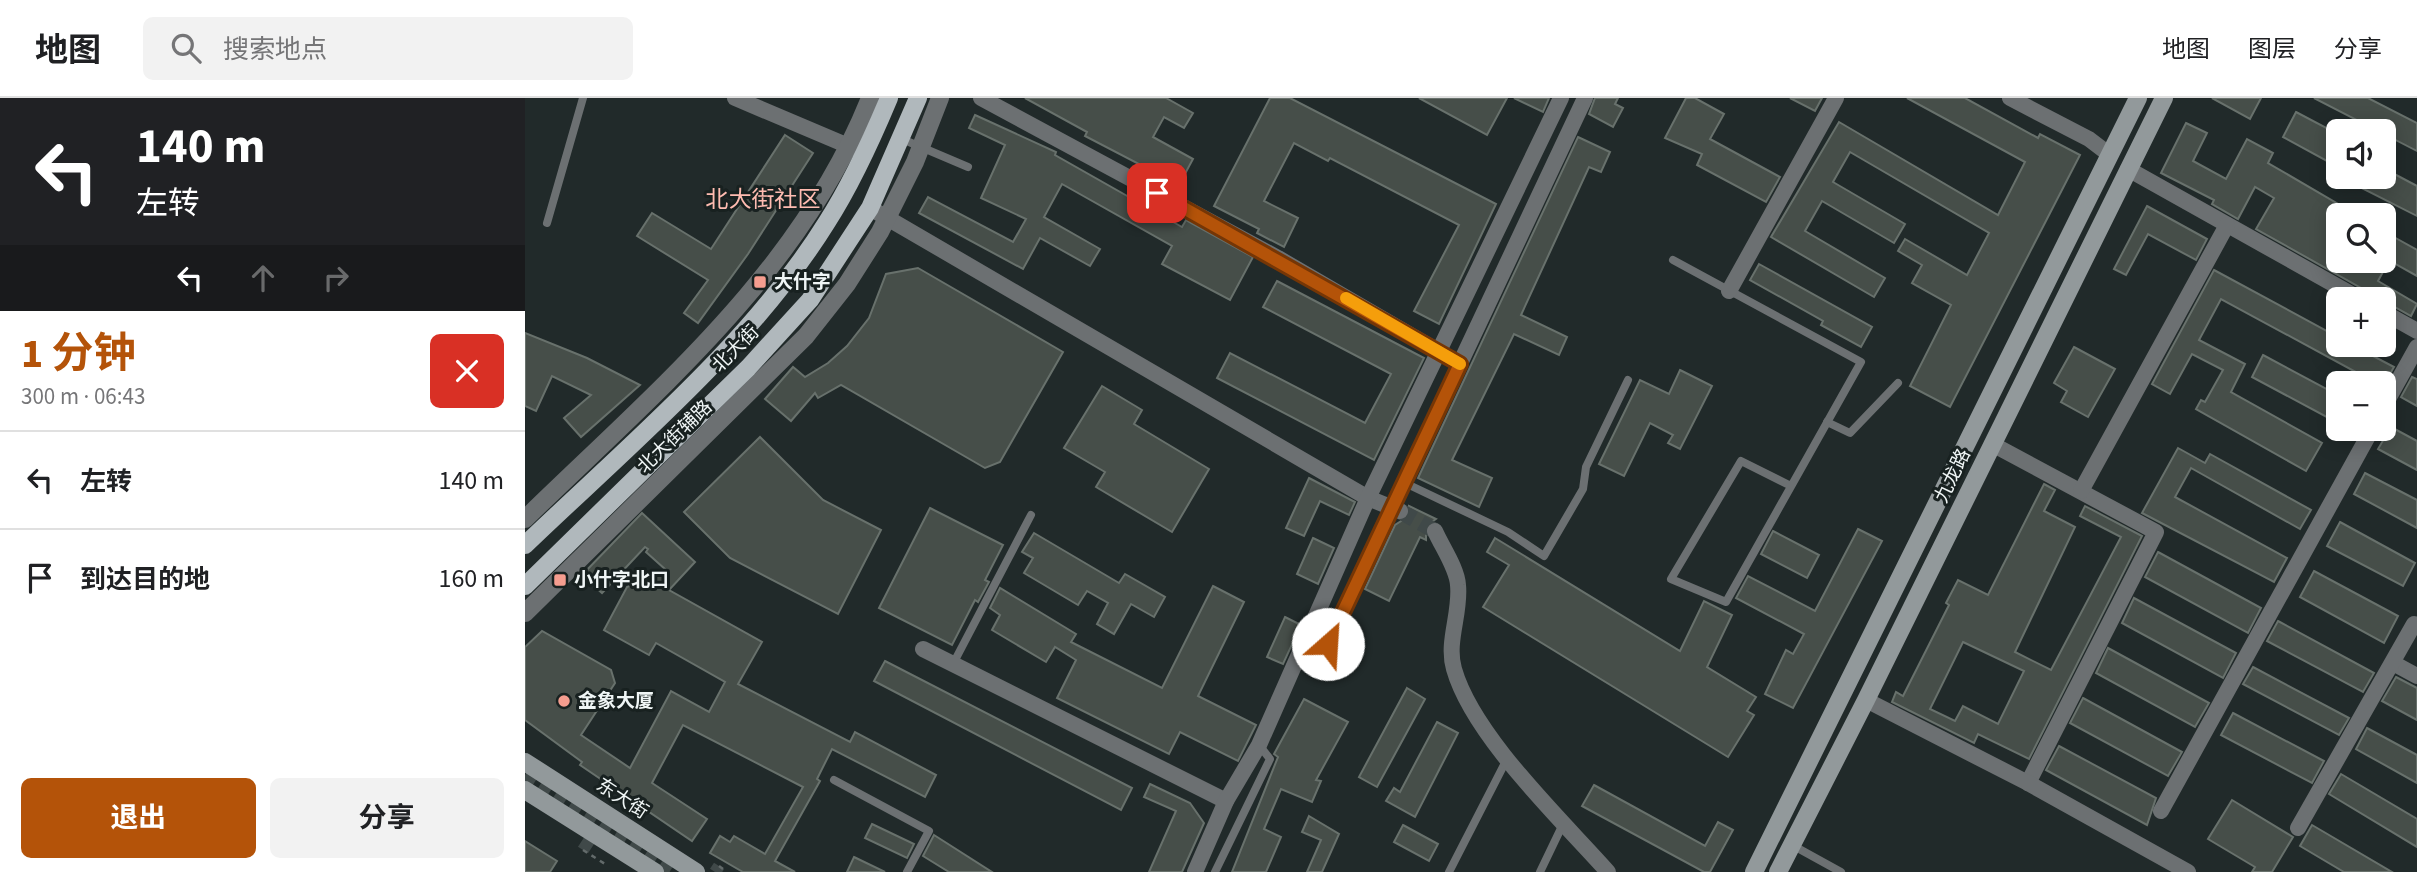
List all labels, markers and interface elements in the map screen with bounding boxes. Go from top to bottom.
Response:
search box [143,17,633,80]
text: 地图 [35,27,101,74]
icon: search [167,29,205,67]
text: 搜索地点 [223,31,327,68]
text: 地图 [2162,32,2210,67]
text: 图层 [2248,32,2296,67]
text: 分享 [2334,32,2382,67]
text: 140 m [136,112,265,182]
map controls [2326,119,2396,441]
button: sound [2326,119,2396,189]
icon: left [21,126,112,217]
pin [1127,163,1187,223]
icon: arrive [1138,174,1176,212]
text: 左转 [136,181,200,227]
district label: 北大街社区 [706,183,821,216]
button: search [2326,203,2396,273]
icon: left [171,259,209,297]
icon: ahead [244,259,282,297]
icon: right [317,259,355,297]
place label: 大什字 [774,269,831,296]
marker: 大什字 [752,274,768,290]
button: + [2326,287,2396,357]
street label: 北大街 [706,319,766,379]
text: 1 分钟 [21,324,136,384]
button: close [430,334,504,408]
button: − [2326,371,2396,441]
text: 300 m · 06:43 [21,380,145,413]
street label: 北大街辅路 [631,394,719,480]
street label: 九龙路 [1928,444,1978,508]
icon: left [21,461,59,499]
text: 140 m [438,462,504,499]
text: 左转 [80,463,132,500]
icon: arrive [21,559,59,597]
text: 160 m [438,560,504,597]
text: 到达目的地 [80,561,210,598]
place label: 小什字北口 [574,567,669,594]
marker: 小什字北口 [552,572,568,588]
position arrow [1291,607,1365,681]
place label: 金象大厦 [578,688,654,715]
marker: 金象大厦 [556,693,572,709]
street label: 东大街 [591,772,653,826]
button: 退出 [21,778,256,858]
button: 分享 [270,778,504,858]

